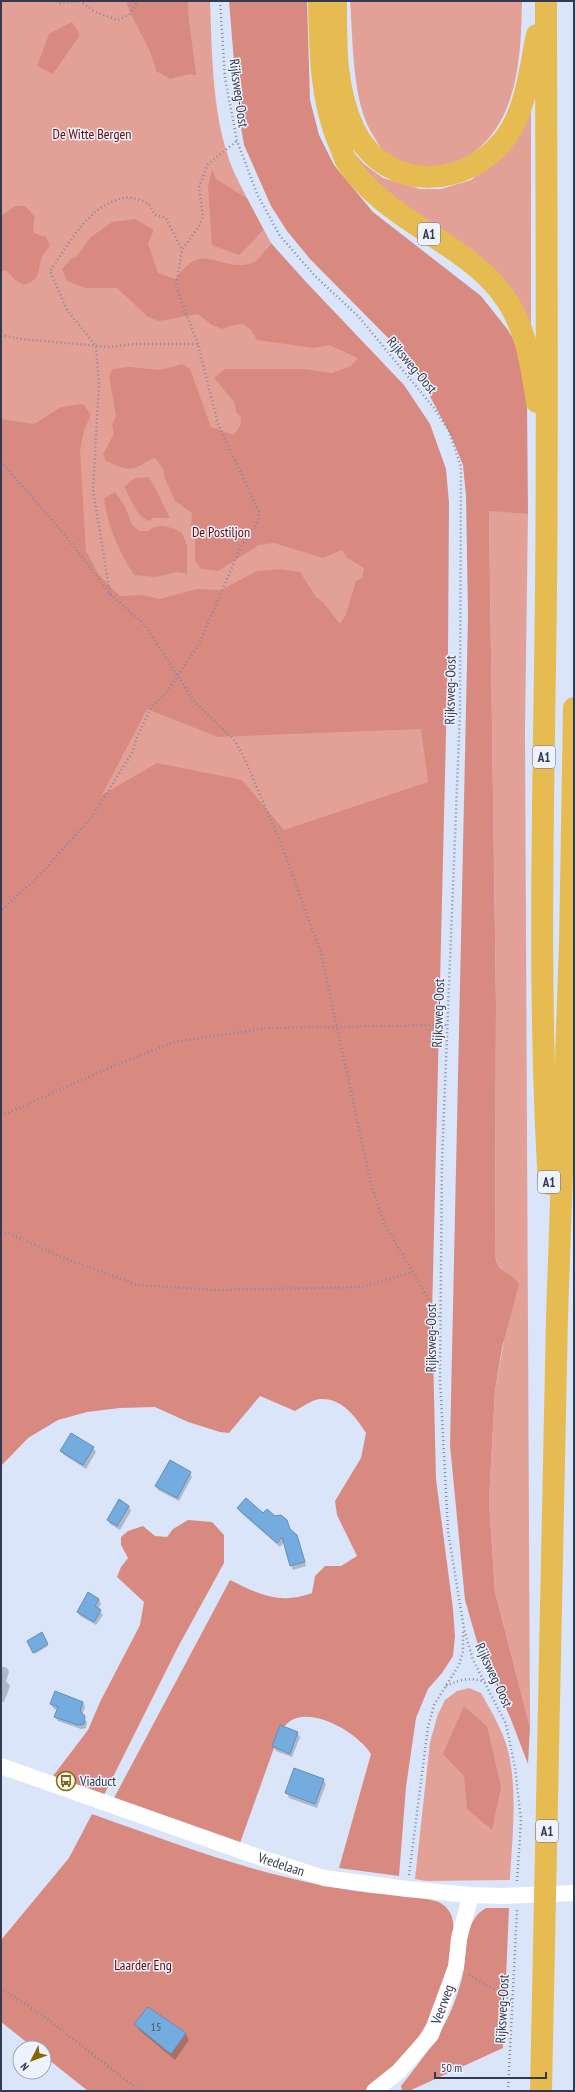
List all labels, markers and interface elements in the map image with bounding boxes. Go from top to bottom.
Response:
street label: Rijksweg-Oost [225,57,253,129]
park label: De Witte Bergen [53,125,131,143]
road number: A1 [418,223,440,245]
street label: Rijksweg-Oost [383,333,441,397]
park label: De Postiljon [192,523,250,541]
street label: Rijksweg-Oost [440,655,460,725]
road number: A1 [533,746,555,768]
street label: Rijksweg-Oost [428,978,448,1048]
road number: A1 [538,1171,560,1193]
street label: Rijksweg-Oost [422,1303,440,1373]
street label: Rijksweg-Oost [471,1640,517,1710]
bus stop icon: Viaduct [55,1770,77,1792]
place label: Viaduct [79,1772,116,1790]
road number: A1 [536,1820,558,1842]
street label: Vredelaan [255,1848,307,1880]
park label: Laarder Eng [114,1956,172,1974]
street label: Rijksweg-Oost [491,1974,513,2044]
street label: Veerweg [426,1982,458,2027]
house number: 15 [151,2019,161,2034]
north arrow [12,2040,52,2080]
scale bar [435,2054,546,2080]
text: N [17,2060,32,2074]
text: 50 m [441,2060,462,2075]

